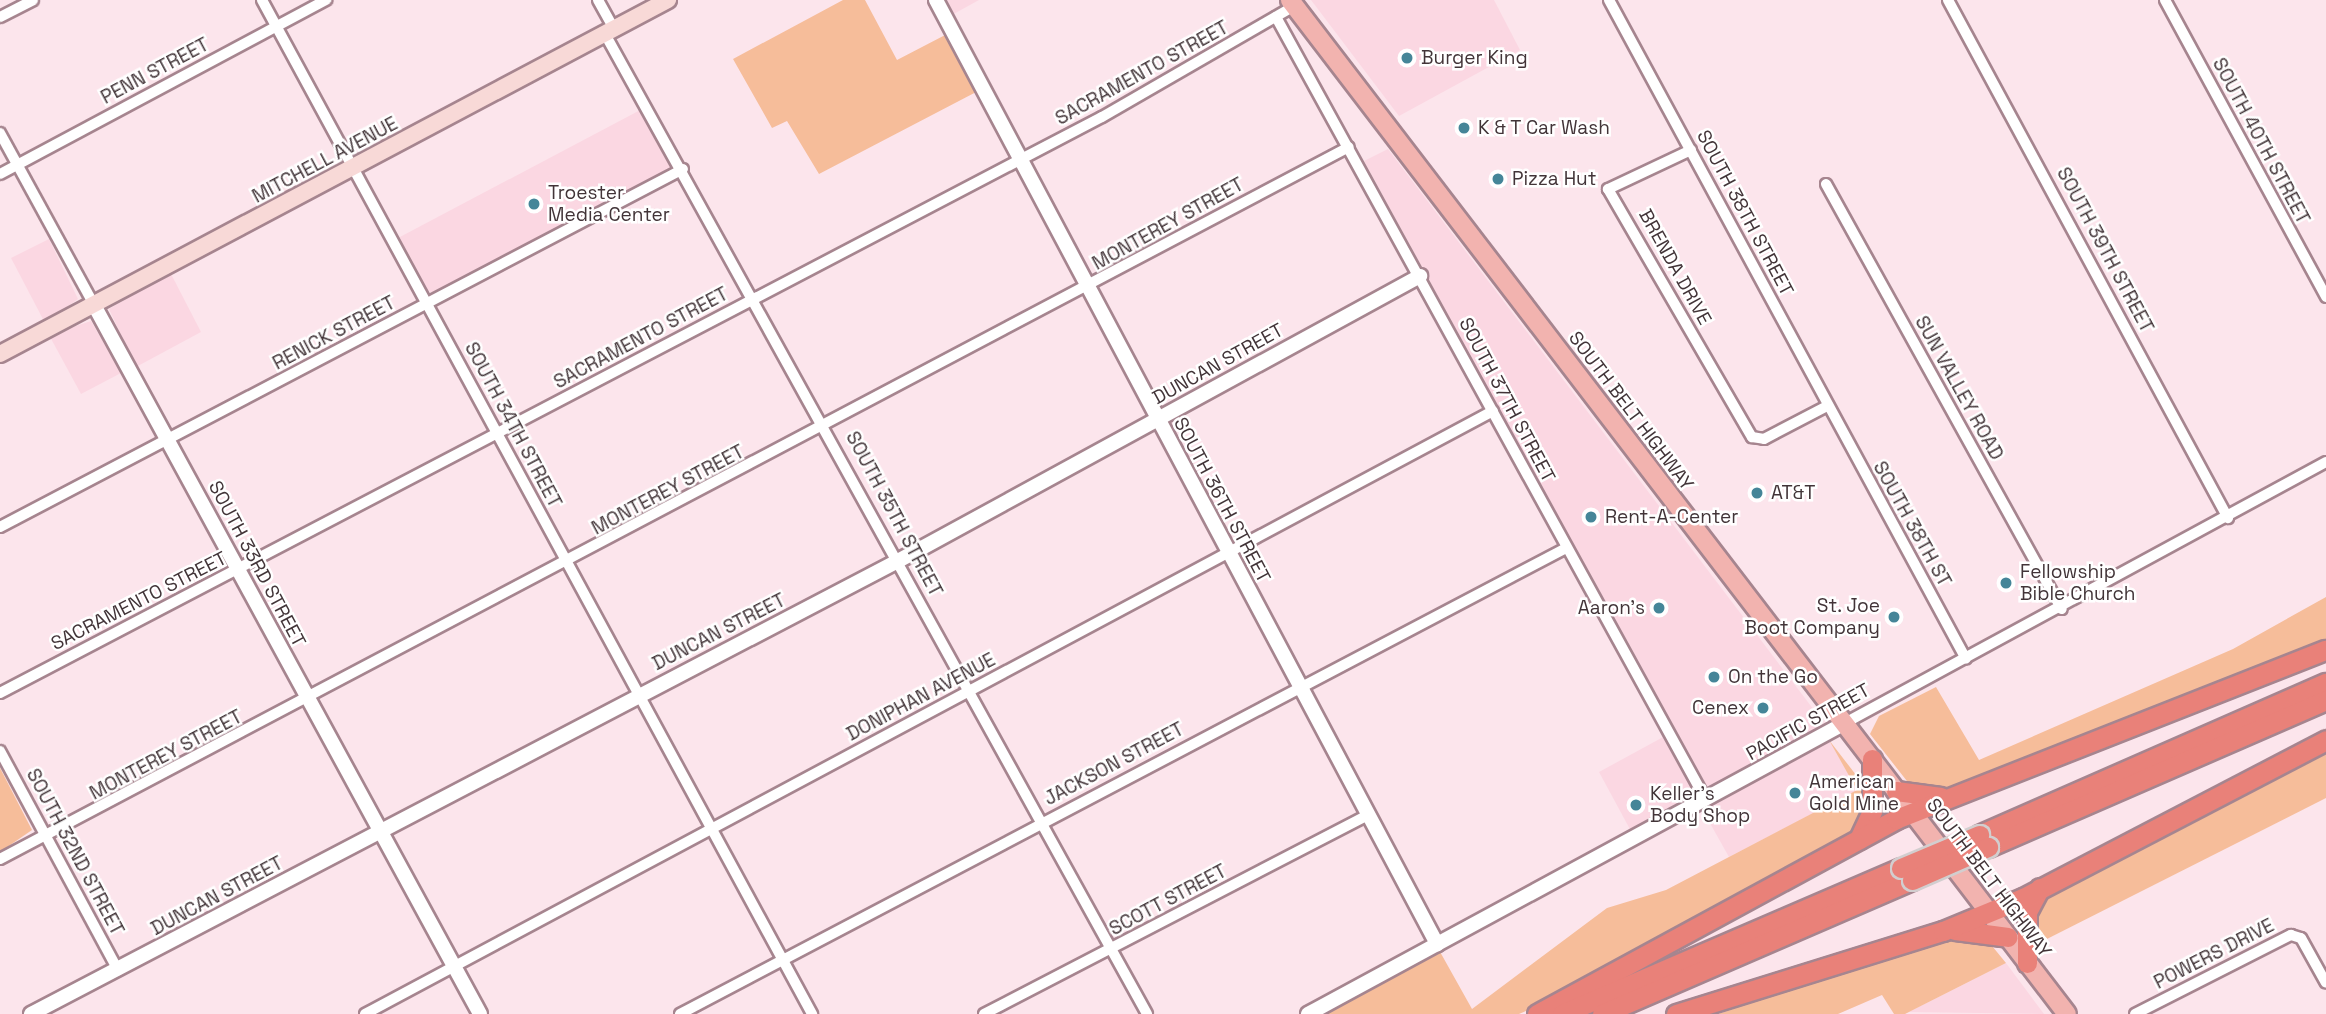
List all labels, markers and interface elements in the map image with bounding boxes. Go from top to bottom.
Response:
street label: SACRAMENTO STREET [1052,16,1232,130]
street label: PENN STREET [97,33,213,109]
place label: Burger King [1421,47,1528,69]
marker: Burger King [1399,50,1415,66]
street label: SOUTH 40TH STREET [2208,54,2314,228]
street label: MITCHELL AVENUE [248,112,402,208]
place label: K & T Car Wash [1478,117,1611,139]
marker: K & T Car Wash [1456,120,1472,136]
street label: SOUTH 38TH STREET [1692,126,1798,300]
street label: SOUTH 39TH STREET [2052,163,2158,337]
place label: Pizza Hut [1512,168,1596,190]
marker: Pizza Hut [1490,171,1506,187]
street label: MONTEREY STREET [1088,173,1248,275]
place label: Troester Media Center [548,182,670,226]
marker: Troester Media Center [526,196,542,212]
street label: BRENDA DRIVE [1634,205,1716,329]
street label: SACRAMENTO STREET [550,282,732,394]
street label: RENICK STREET [269,291,399,375]
street label: SUN VALLEY ROAD [1910,312,2008,464]
street label: SOUTH 37TH STREET [1454,314,1560,486]
street label: DUNCAN STREET [1149,319,1287,409]
street label: SOUTH BELT HIGHWAY [1564,327,1698,495]
street label: SOUTH 34TH STREET [460,338,566,512]
street label: SOUTH 36TH STREET [1169,413,1275,587]
street label: SOUTH 35TH STREET [841,428,947,600]
street label: MONTEREY STREET [588,440,748,540]
street label: SOUTH 38TH ST [1868,457,1956,591]
street label: SOUTH 33RD STREET [204,477,310,651]
place label: AT&T [1771,482,1815,504]
marker: AT&T [1749,485,1765,501]
place label: Rent-A-Center [1605,506,1738,528]
marker: Rent-A-Center [1583,509,1599,525]
street label: SACRAMENTO STREET [47,547,231,655]
place label: Fellowship Bible Church [2020,561,2135,605]
marker: Fellowship Bible Church [1998,575,2014,591]
street label: DUNCAN STREET [649,589,789,675]
place label: St. Joe Boot Company [1744,595,1880,639]
place label: Aaron's [1578,597,1645,619]
marker: Aaron's [1651,600,1667,616]
marker: St. Joe Boot Company [1886,609,1902,625]
street label: DONIPHAN AVENUE [843,648,999,746]
place label: On the Go [1728,666,1818,688]
marker: On the Go [1706,669,1722,685]
street label: PACIFIC STREET [1742,679,1874,765]
place label: Cenex [1692,697,1749,719]
marker: Cenex [1755,700,1771,716]
street label: MONTEREY STREET [86,705,246,805]
street label: JACKSON STREET [1040,718,1188,810]
street label: SOUTH 32ND STREET [21,765,129,939]
place label: American Gold Mine [1809,771,1899,815]
place label: Keller's Body Shop [1650,783,1750,827]
marker: American Gold Mine [1787,785,1803,801]
street label: SOUTH BELT HIGHWAY [1922,794,2056,962]
marker: Keller's Body Shop [1628,797,1644,813]
street label: DUNCAN STREET [147,852,287,940]
street label: SCOTT STREET [1105,859,1231,941]
street label: POWERS DRIVE [2150,914,2278,994]

